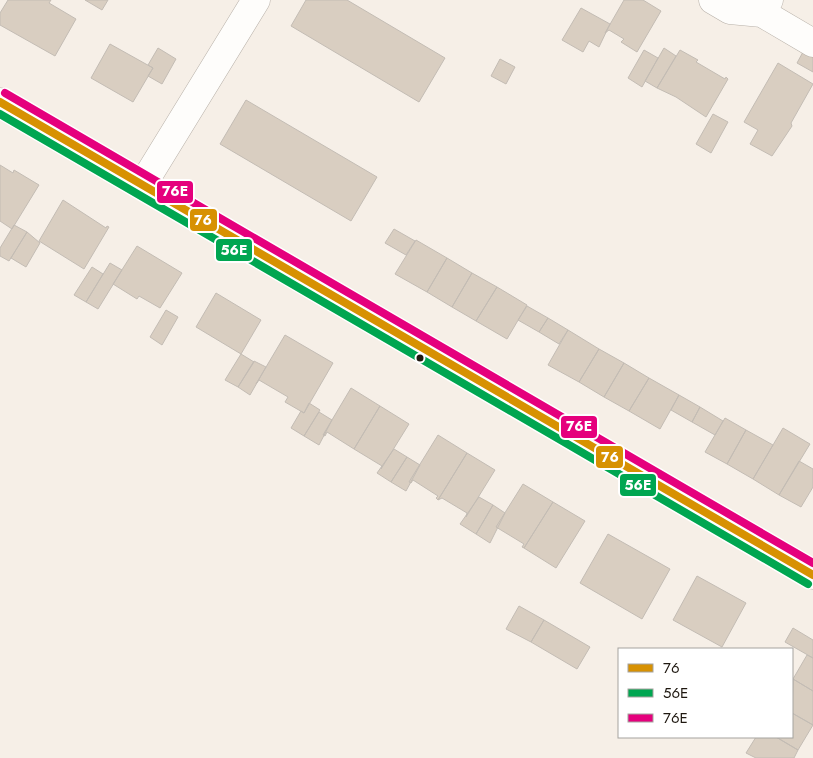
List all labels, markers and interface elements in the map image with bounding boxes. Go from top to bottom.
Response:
line badge: 76E [156,180,194,204]
text: 76E [162,181,188,201]
line badge: 76 [189,208,218,232]
text: 76 [194,210,212,230]
line badge: 56E [215,238,253,262]
text: 56E [221,240,247,260]
unlabelled marker [415,353,425,363]
line badge: 76E [560,415,598,439]
text: 76E [566,416,592,436]
line badge: 76 [595,445,624,469]
text: 76 [601,447,619,467]
line badge: 56E [619,473,657,497]
text: 56E [625,475,651,495]
legend [618,648,793,738]
text: 76 [663,657,680,679]
text: 56E [663,682,688,704]
text: 76E [663,707,688,729]

